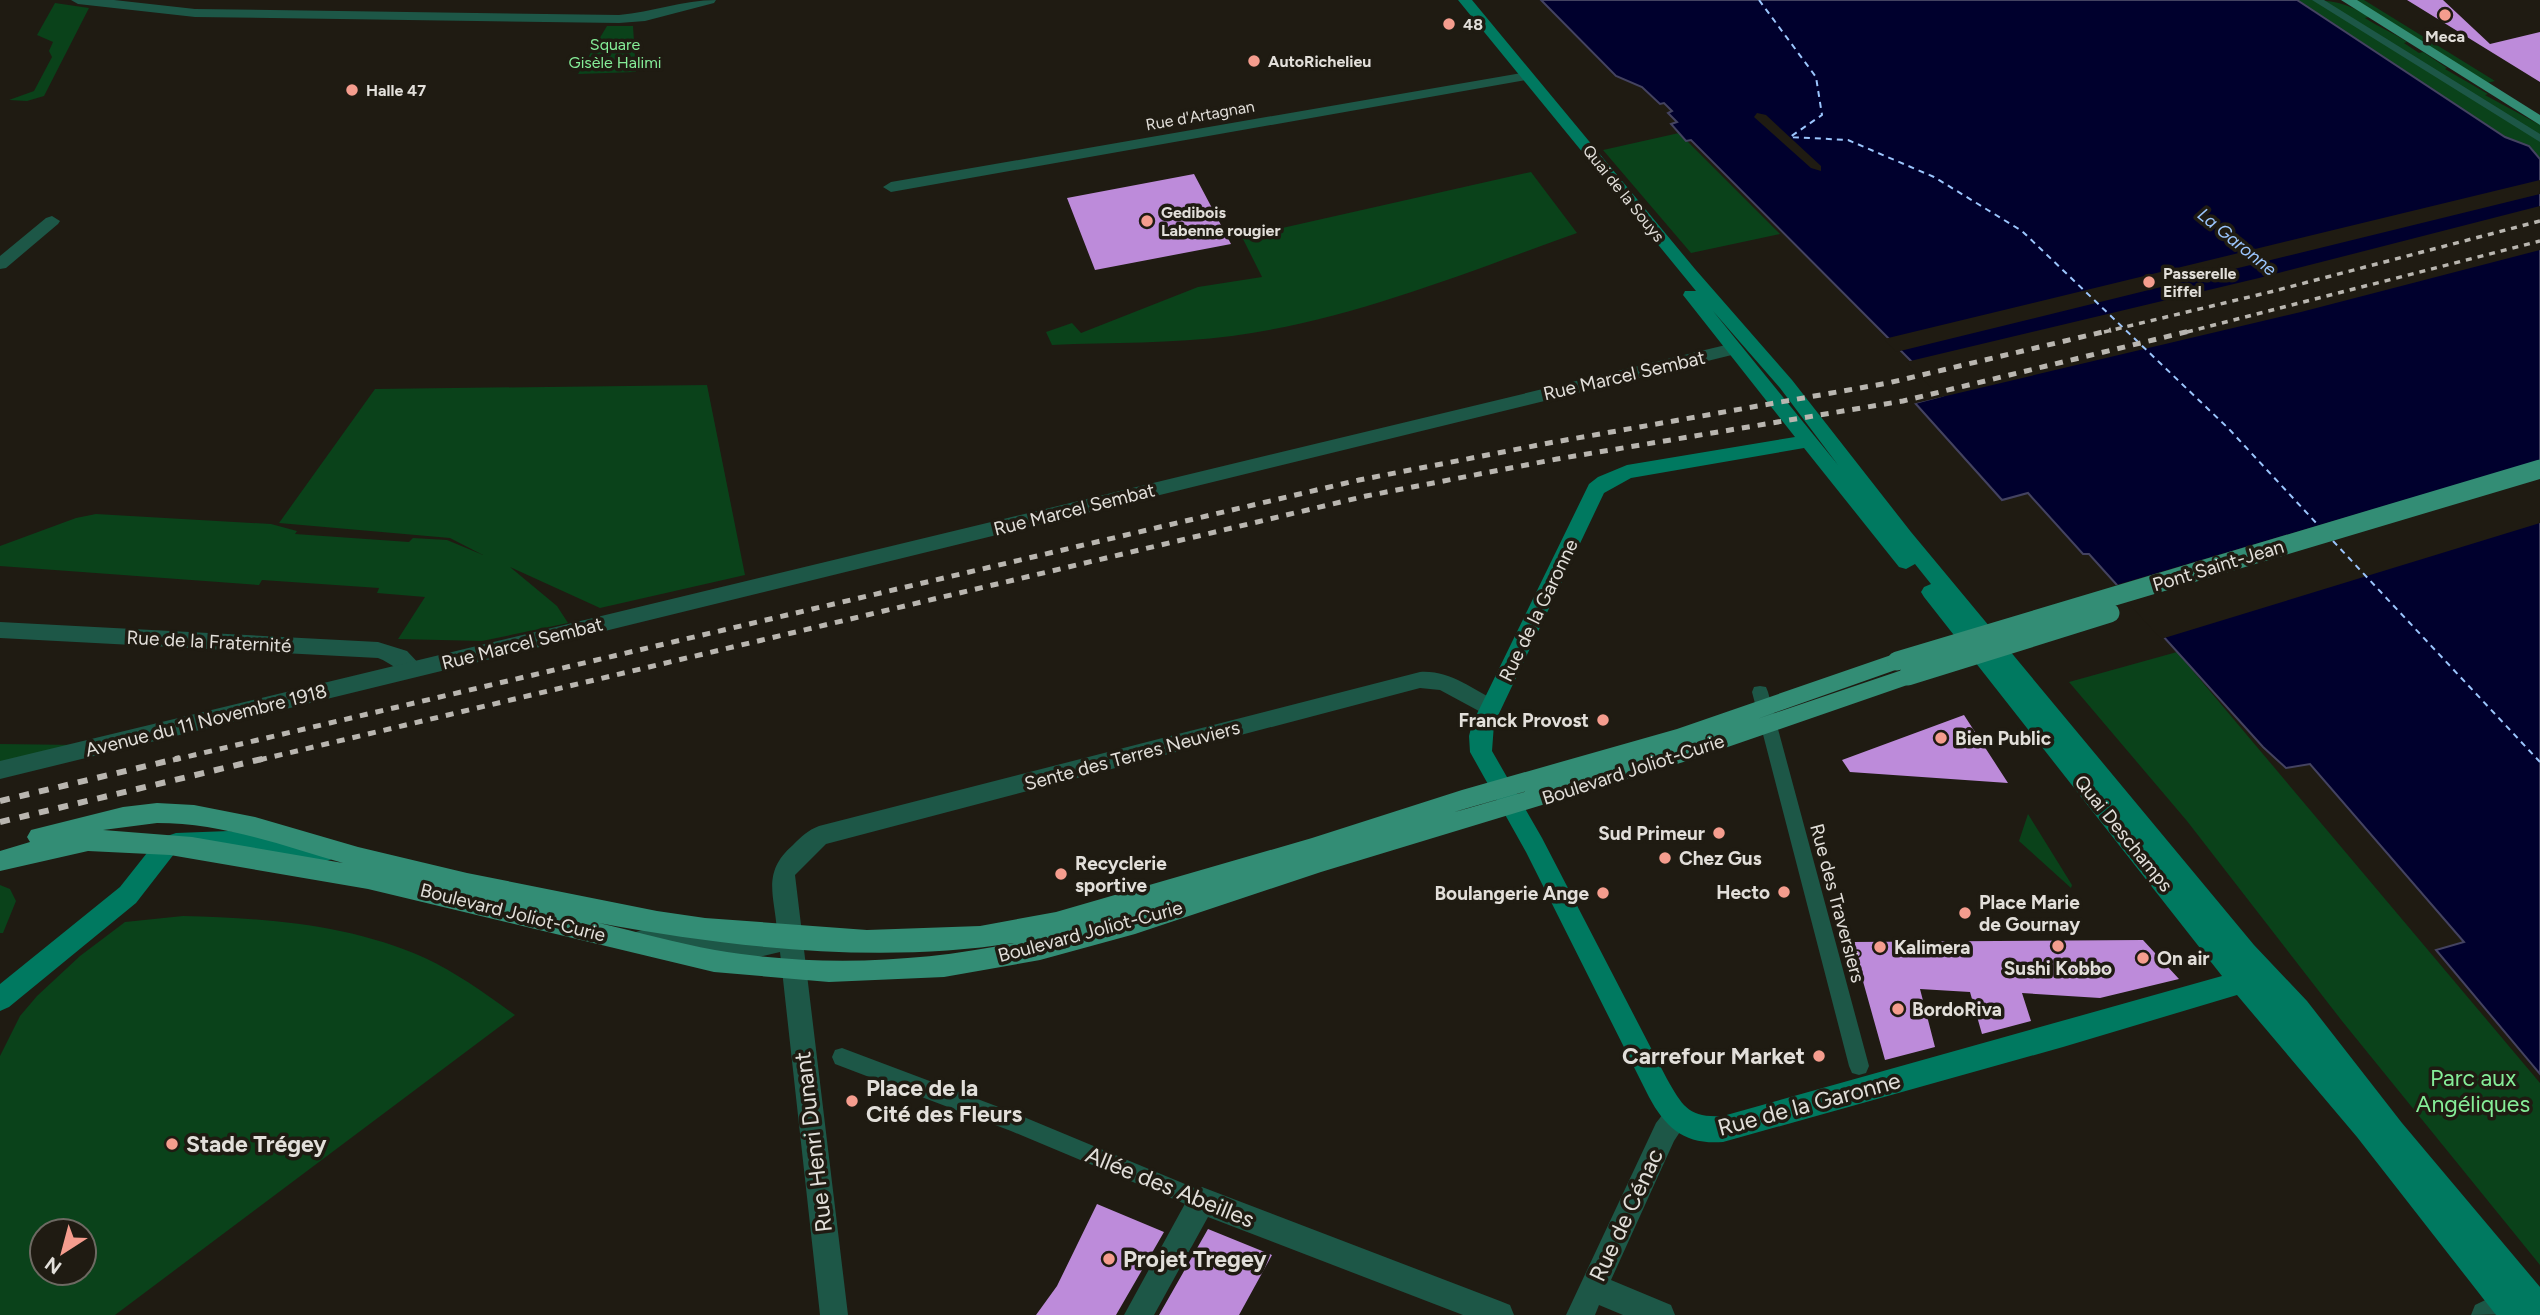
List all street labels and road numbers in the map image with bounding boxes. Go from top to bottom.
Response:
street label: Rue d'Artagnan [1144,97,1256,134]
street label: Quai de la Souys [1579,141,1668,245]
street label: Rue Marcel Sembat [1541,346,1707,405]
street label: Rue Marcel Sembat [991,478,1157,541]
street label: Rue de la Garonne [1494,535,1583,685]
street label: Pont Saint-Jean [2150,535,2287,596]
street label: Rue Marcel Sembat [439,612,605,675]
street label: Rue de la Fraternité [126,626,292,657]
street label: Avenue du 11 Novembre 1918 [83,679,329,762]
street label: Sente des Terres Neuviers [1022,716,1242,795]
street label: Boulevard Joliot-Curie [1539,729,1727,810]
street label: Quai Deschamps [2070,770,2178,896]
street label: Rue des Traversiers [1805,821,1870,985]
street label: Boulevard Joliot-Curie [418,878,608,947]
street label: Boulevard Joliot-Curie [995,896,1185,967]
street label: Rue Henri Dunant [788,1050,838,1234]
street label: Rue de la Garonne [1714,1066,1904,1142]
street label: Allée des Abeilles [1082,1140,1258,1234]
street label: Rue de Cénac [1583,1144,1669,1286]

